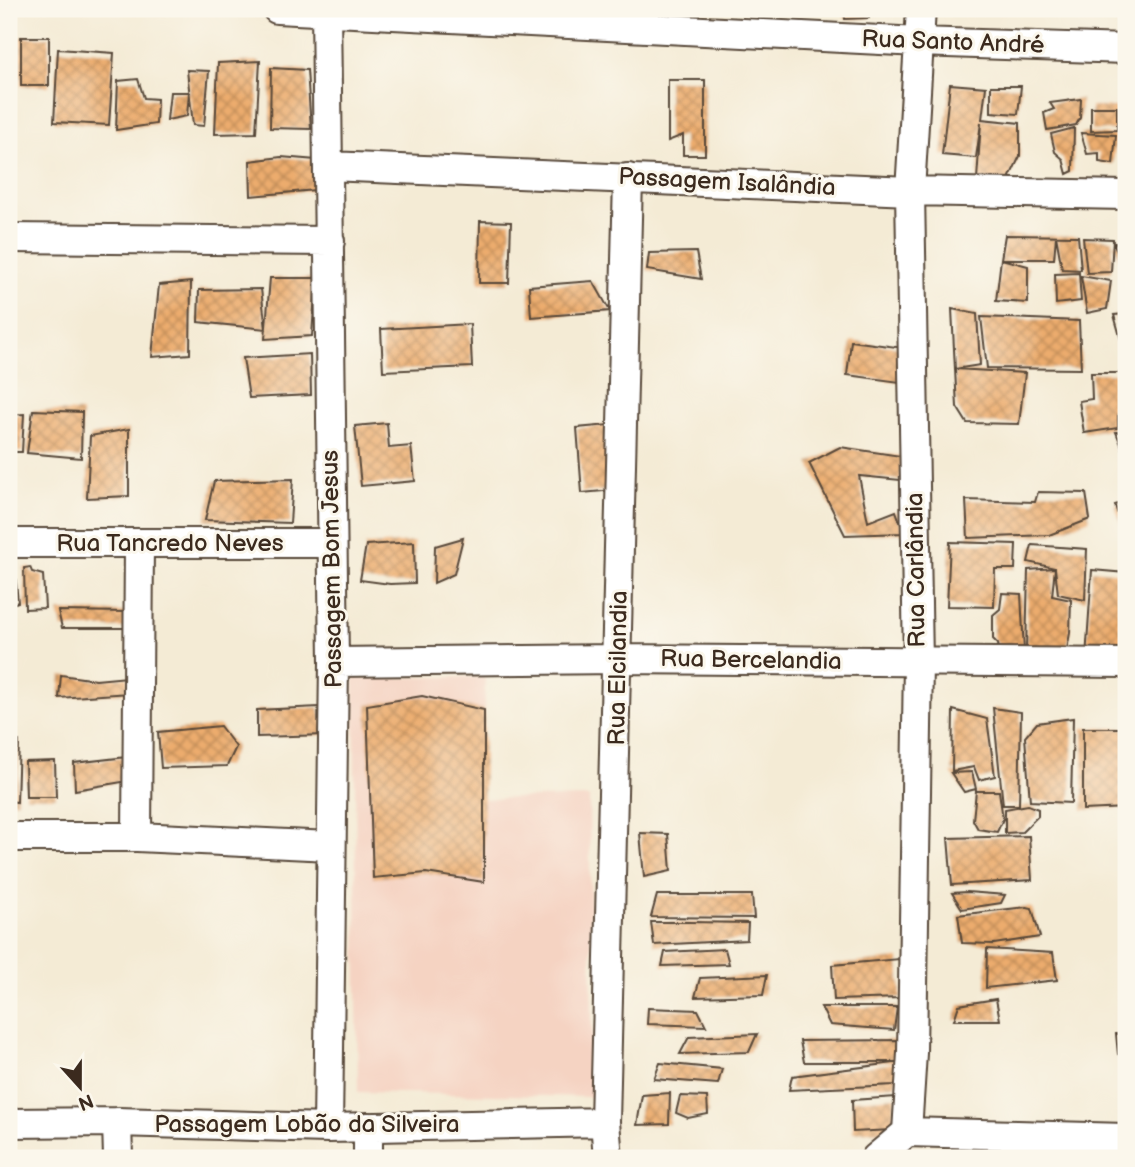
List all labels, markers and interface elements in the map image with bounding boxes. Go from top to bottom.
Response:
street label: Rua Santo André [861,24,1045,60]
street label: Passagem Isalândia [618,162,836,202]
street label: Passagem Bom Jesus [315,450,349,688]
street label: Rua Carlândia [900,492,932,648]
street label: Rua Tancredo Neves [56,529,284,558]
street label: Rua Elcilandia [602,590,634,746]
street label: Rua Bercelandia [660,644,842,676]
north arrow [46,1052,116,1122]
text: N [75,1088,96,1115]
street label: Passagem Lobão da Silveira [154,1110,460,1139]

